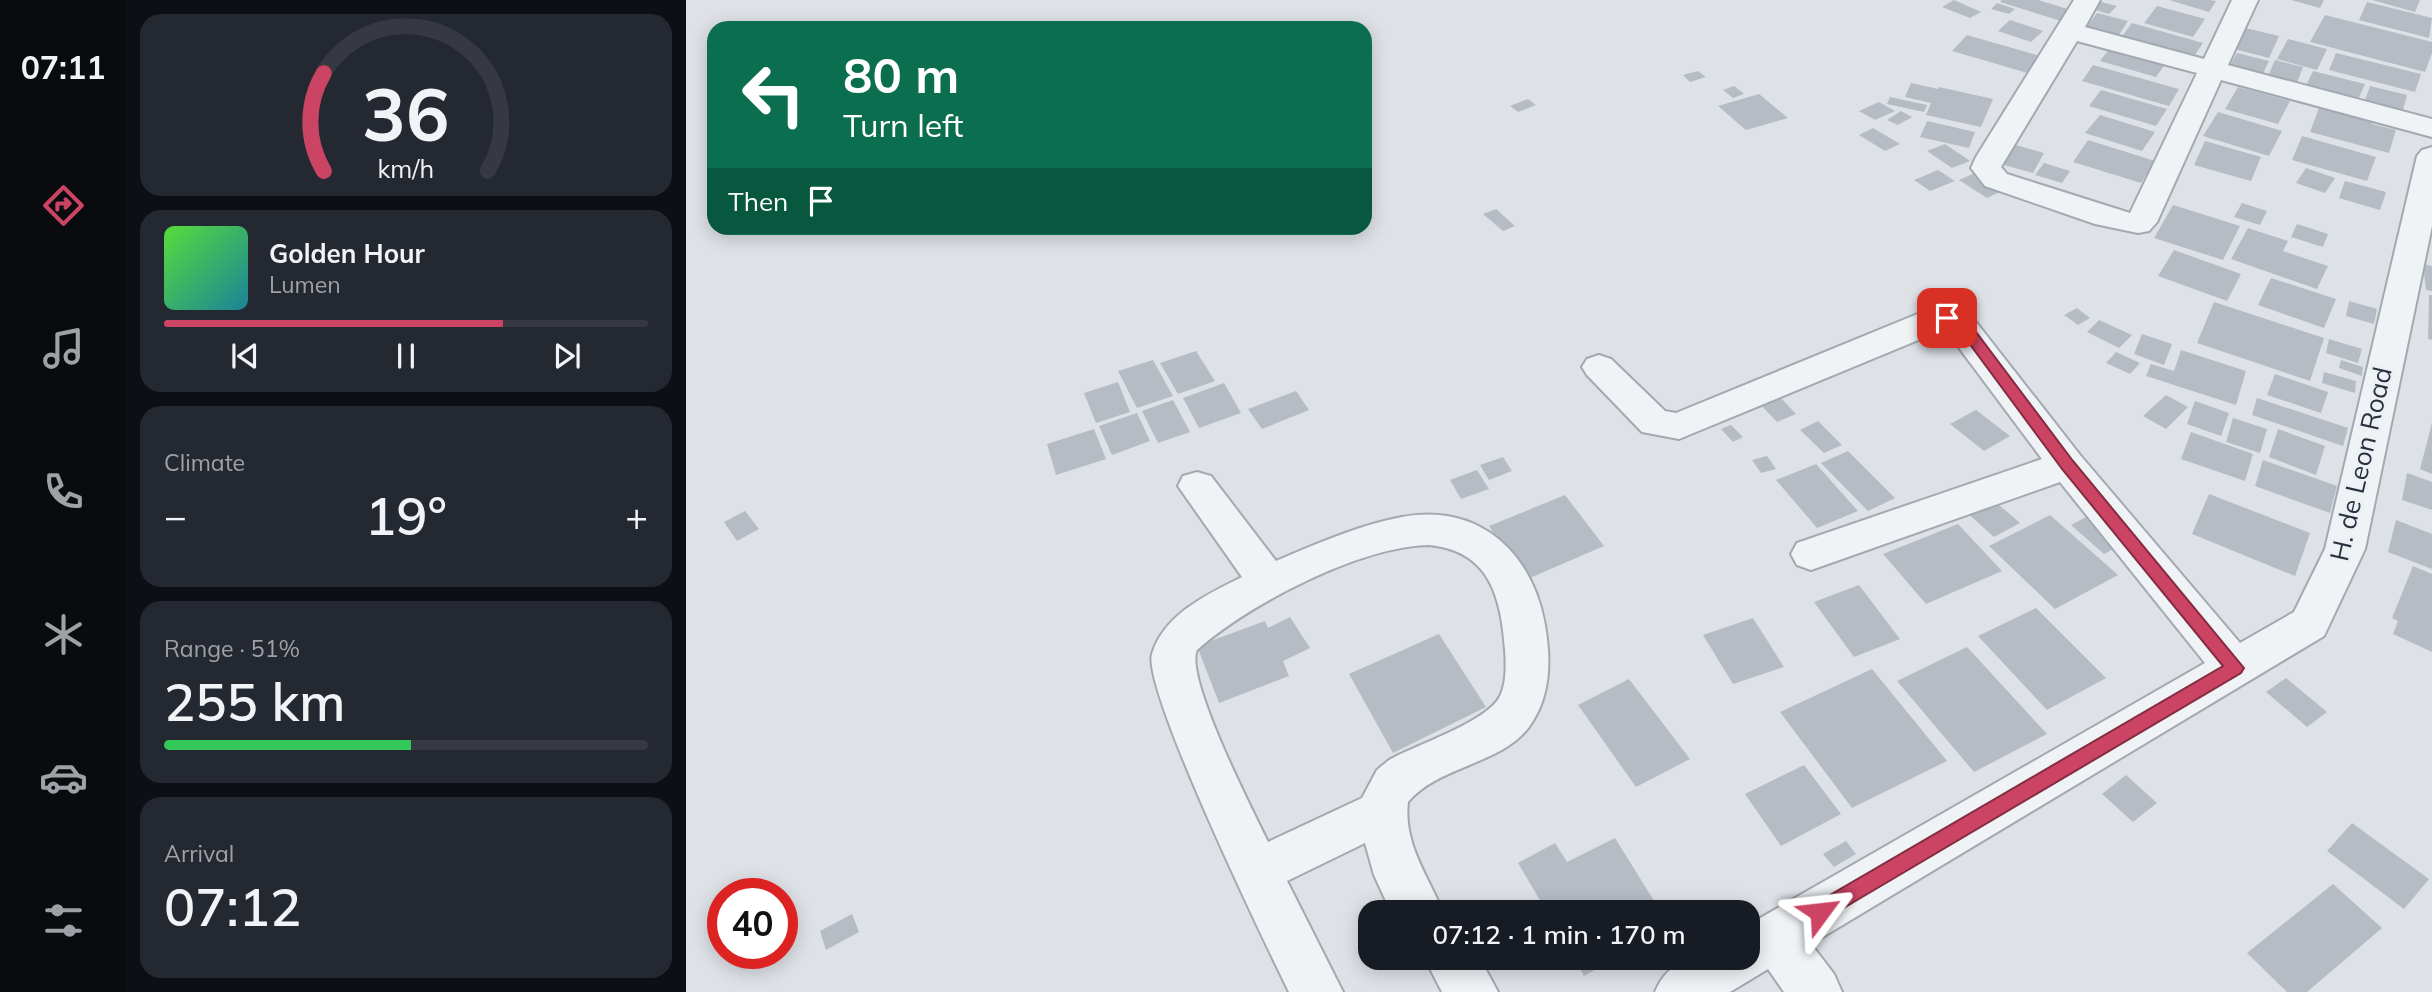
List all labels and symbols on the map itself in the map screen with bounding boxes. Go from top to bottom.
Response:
pin [1917,288,1977,348]
street label: H. de Leon Road [2322,364,2399,564]
position arrow [1783,875,1857,949]
speed limit sign: 40 [707,878,798,969]

